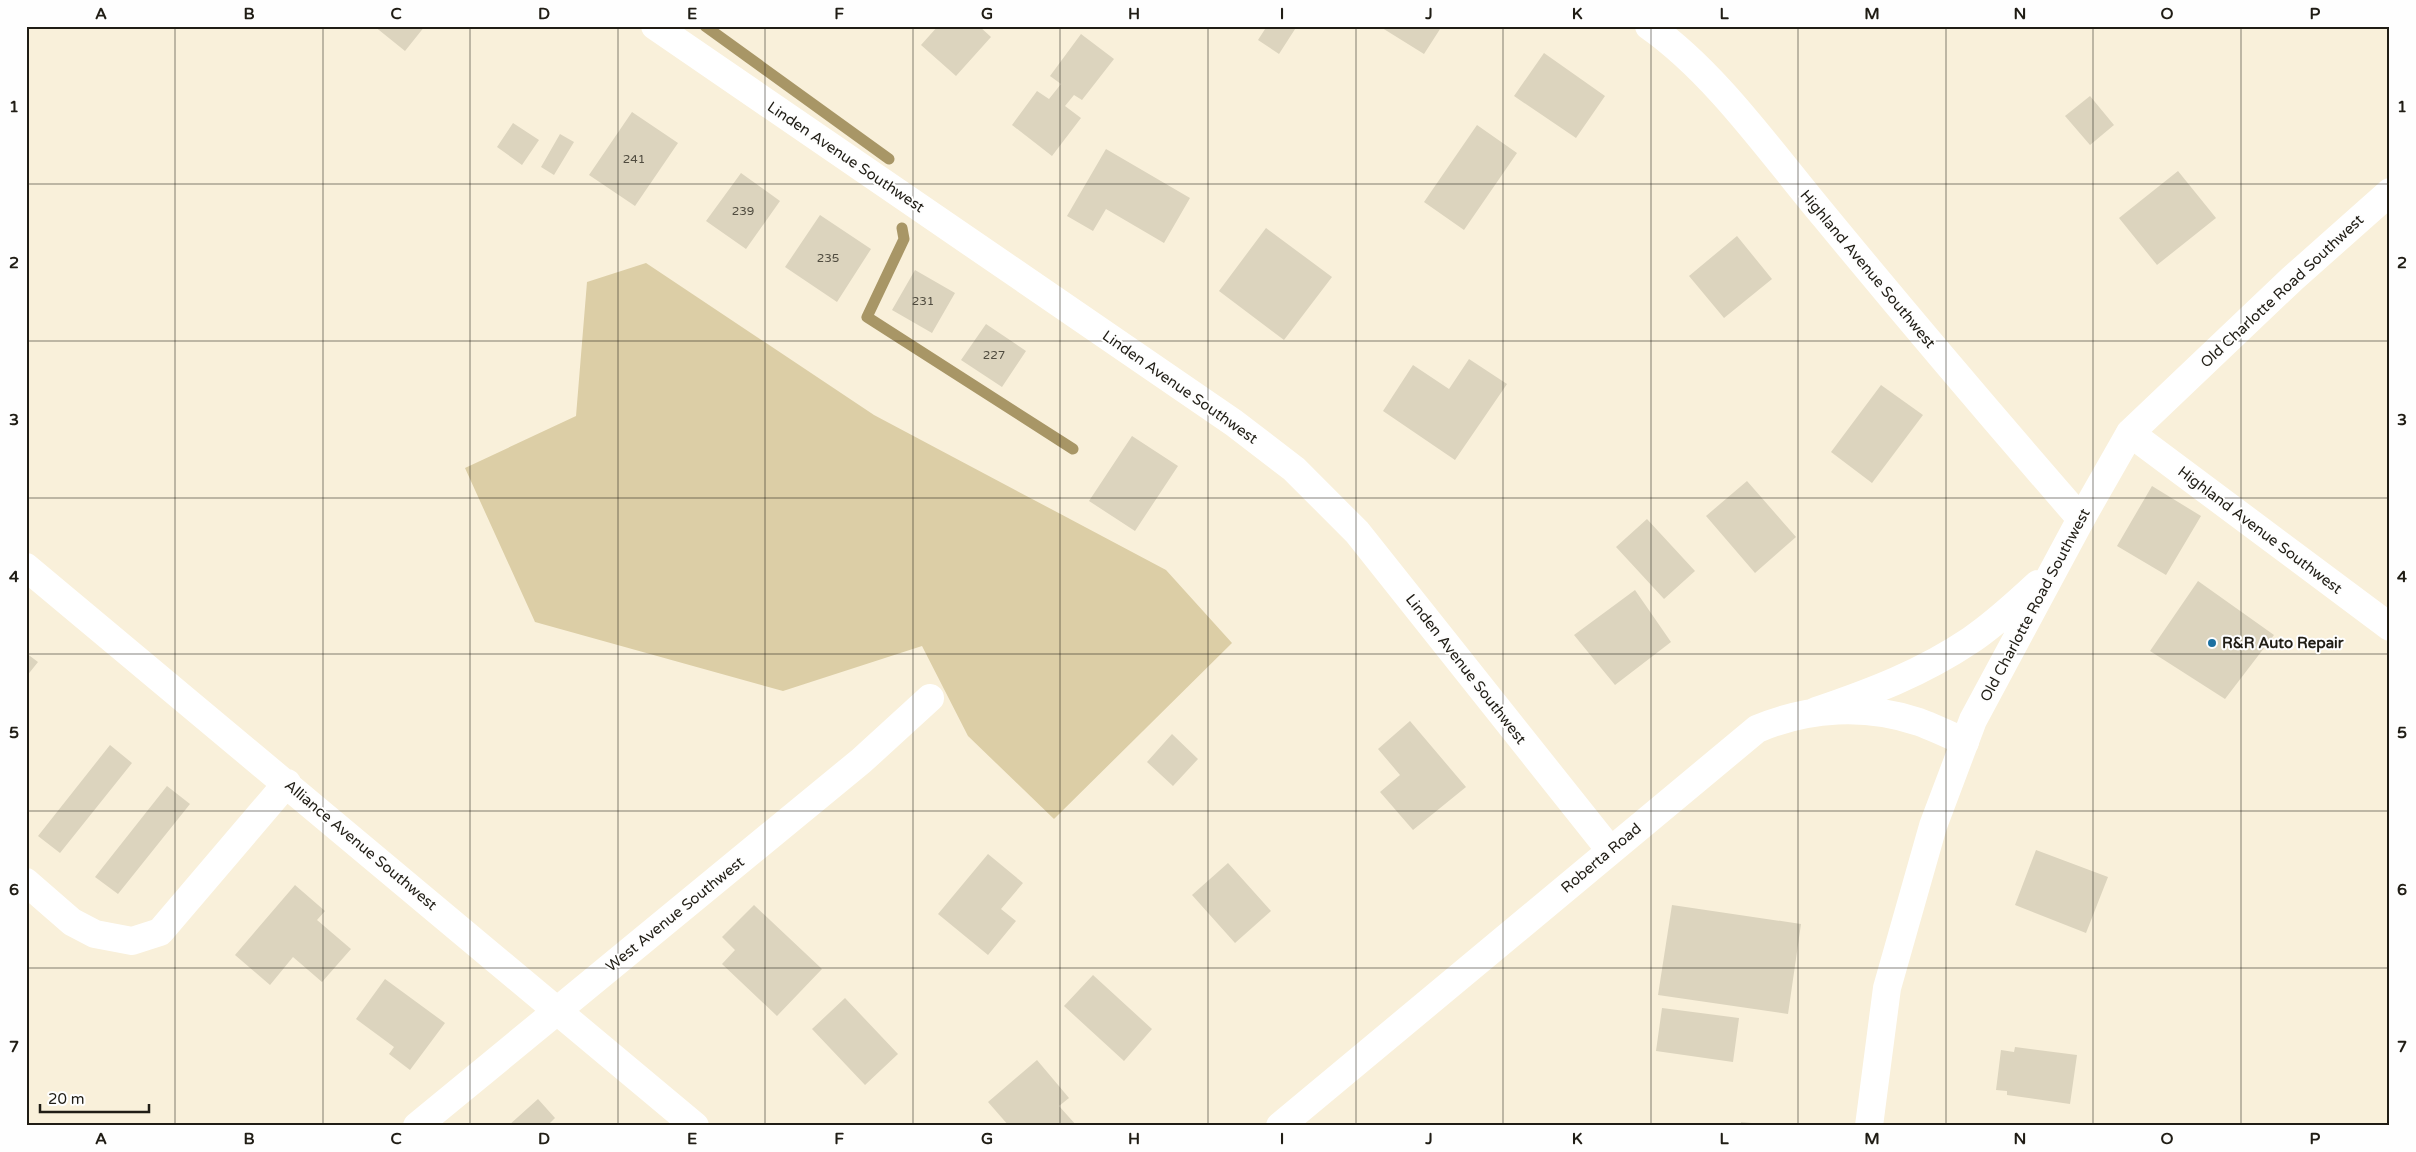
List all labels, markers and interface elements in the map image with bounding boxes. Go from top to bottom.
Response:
text: A [95,4,107,24]
text: B [243,4,255,24]
text: C [390,4,402,24]
text: D [538,4,550,24]
text: E [687,4,697,24]
text: F [834,4,844,24]
text: G [981,4,993,24]
text: H [1128,4,1140,24]
text: I [1280,4,1284,24]
text: J [1424,4,1433,24]
text: K [1572,4,1583,24]
text: L [1719,4,1729,24]
text: M [1864,4,1880,24]
text: N [2014,4,2026,24]
text: O [2161,4,2174,24]
text: P [2310,4,2321,24]
text: 1 [9,97,19,117]
text: 1 [2397,97,2407,117]
street label: Linden Avenue Southwest [764,98,928,216]
house number: 241 [623,152,645,166]
street label: Highland Avenue Southwest [1796,186,1940,352]
house number: 239 [732,204,754,218]
street label: Old Charlotte Road Southwest [2197,210,2367,371]
house number: 235 [817,251,839,265]
text: 2 [9,253,19,273]
text: 2 [2397,253,2407,273]
house number: 231 [912,294,934,308]
street label: Linden Avenue Southwest [1099,326,1261,448]
house number: 227 [983,348,1005,362]
text: 3 [9,410,19,430]
text: 3 [2397,410,2407,430]
street label: Highland Avenue Southwest [2174,462,2346,598]
street label: Old Charlotte Road Southwest [1976,505,2094,705]
text: 4 [9,567,19,587]
text: 4 [2397,567,2407,587]
street label: Linden Avenue Southwest [1402,590,1530,748]
place label: R&R Auto Repair [2222,634,2344,653]
marker: R&R Auto Repair [2206,637,2218,649]
text: 5 [9,723,19,743]
text: 5 [2397,723,2407,743]
street label: Alliance Avenue Southwest [281,776,441,914]
street label: Roberta Road [1557,819,1645,897]
street label: West Avenue Southwest [602,852,748,975]
text: 6 [9,880,19,900]
text: 6 [2397,880,2407,900]
text: 7 [9,1037,19,1057]
text: 7 [2397,1037,2407,1057]
scale bar [40,1082,149,1114]
text: 20 m [48,1090,85,1108]
text: A [95,1129,107,1149]
text: B [243,1129,255,1149]
text: C [390,1129,402,1149]
text: D [538,1129,550,1149]
text: E [687,1129,697,1149]
text: F [834,1129,844,1149]
text: G [981,1129,993,1149]
text: H [1128,1129,1140,1149]
text: I [1280,1129,1284,1149]
text: J [1424,1129,1433,1149]
text: K [1572,1129,1583,1149]
text: L [1719,1129,1729,1149]
text: M [1864,1129,1880,1149]
text: N [2014,1129,2026,1149]
text: O [2161,1129,2174,1149]
text: P [2310,1129,2321,1149]

